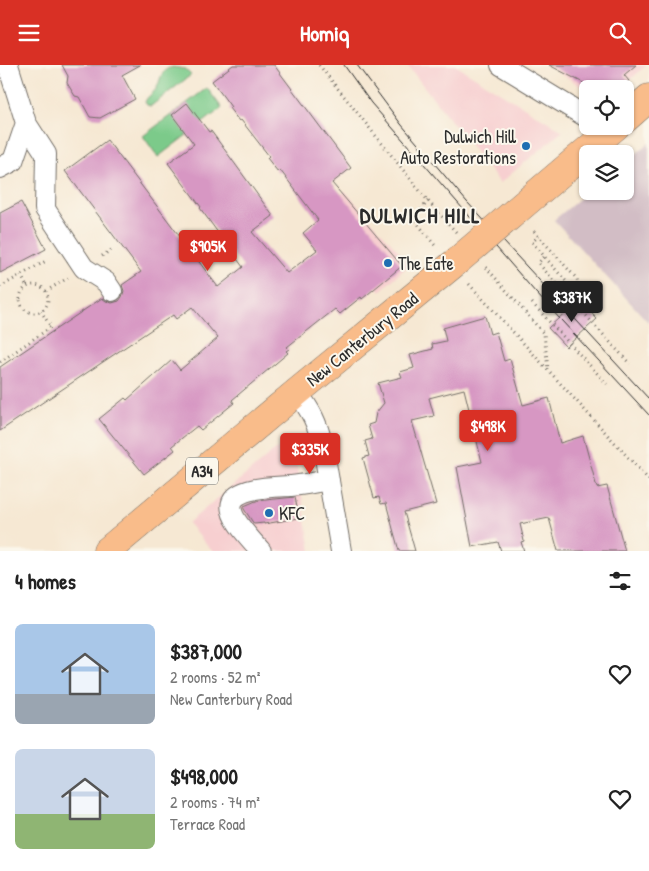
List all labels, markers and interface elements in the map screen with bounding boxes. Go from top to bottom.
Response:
text: Homiq [300,18,349,48]
icon: menu [15,19,43,47]
icon: search [606,19,634,47]
map controls [579,80,634,200]
button: locate [579,80,634,135]
place label: Dulwich Hill Auto Restorations [400,124,516,170]
marker: Dulwich Hill Auto Restorations [520,140,532,152]
button: layers [579,145,634,200]
district label: DULWICH HILL [360,200,480,230]
pin: $905K [173,229,243,272]
text: $905K [190,235,226,257]
place label: The Eate [398,251,454,276]
marker: The Eate [382,257,394,269]
pin: $387K [537,281,607,323]
street label: New Canterbury Road [301,286,423,392]
text: $387K [553,286,591,308]
pin: $498K [453,409,523,452]
text: $498K [470,415,506,437]
pin: $335K [275,433,345,475]
text: $335K [291,438,329,460]
road number: A34 [186,457,218,485]
place label: KFC [279,501,305,526]
marker: KFC [263,507,275,519]
text: 4 homes [15,567,76,596]
icon: filters [606,567,634,595]
text: $387,000 [170,637,242,666]
icon: home [55,644,115,704]
icon: heart [606,660,634,688]
text: 2 rooms · 52 m² [170,666,260,688]
text: New Canterbury Road [170,688,292,710]
text: $498,000 [170,762,238,791]
icon: home [55,769,115,829]
icon: heart [606,785,634,813]
text: 2 rooms · 74 m² [170,791,260,813]
text: Terrace Road [170,813,245,835]

